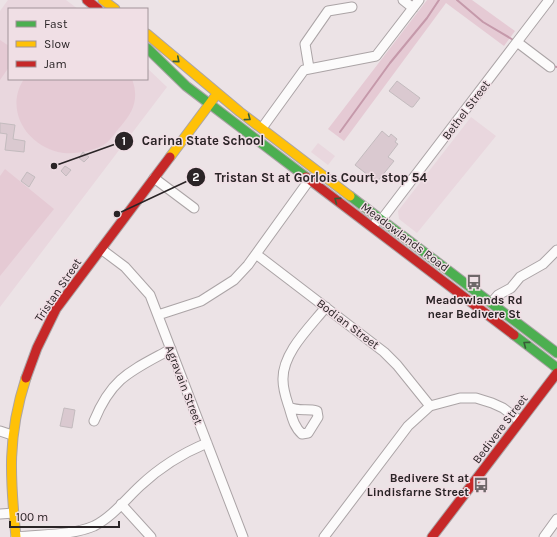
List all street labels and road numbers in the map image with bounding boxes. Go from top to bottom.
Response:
street label: Bethel Street [439,77,493,142]
street label: Meadowlands Road [358,199,452,275]
street label: Tristan Street [32,255,85,324]
street label: Bodian Street [314,296,382,352]
street label: Agravain Street [162,343,206,427]
street label: Bedivere Street [469,391,531,466]

